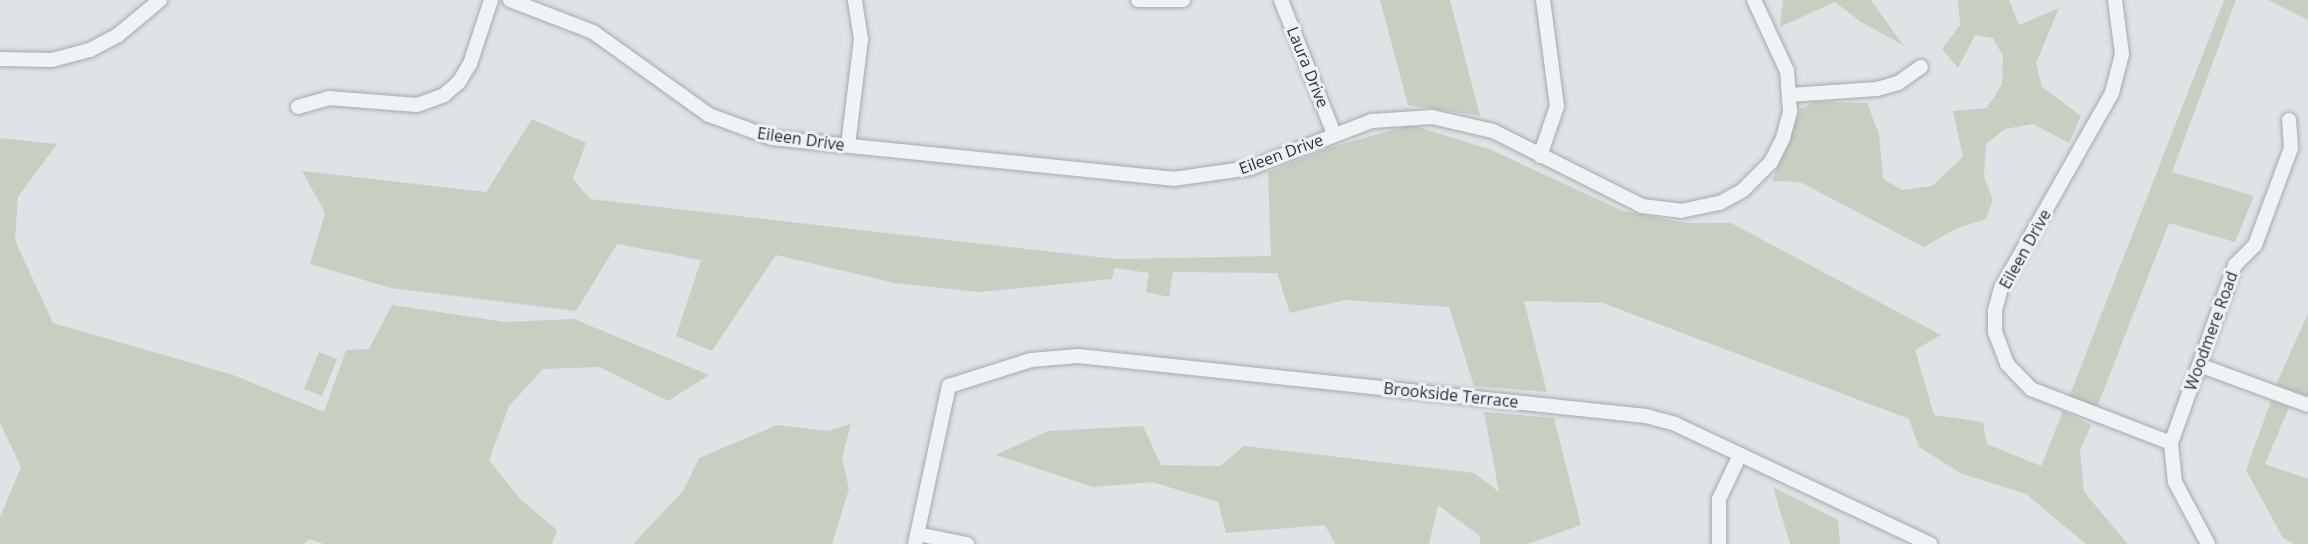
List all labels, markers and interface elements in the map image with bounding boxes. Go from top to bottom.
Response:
street label: Laura Drive [1283,24,1333,110]
street label: Eileen Drive [756,123,846,155]
street label: Eileen Drive [1236,130,1326,178]
street label: Eileen Drive [1995,206,2055,292]
street label: Woodmere Road [2181,269,2241,393]
street label: Brookside Terrace [1383,378,1519,412]

